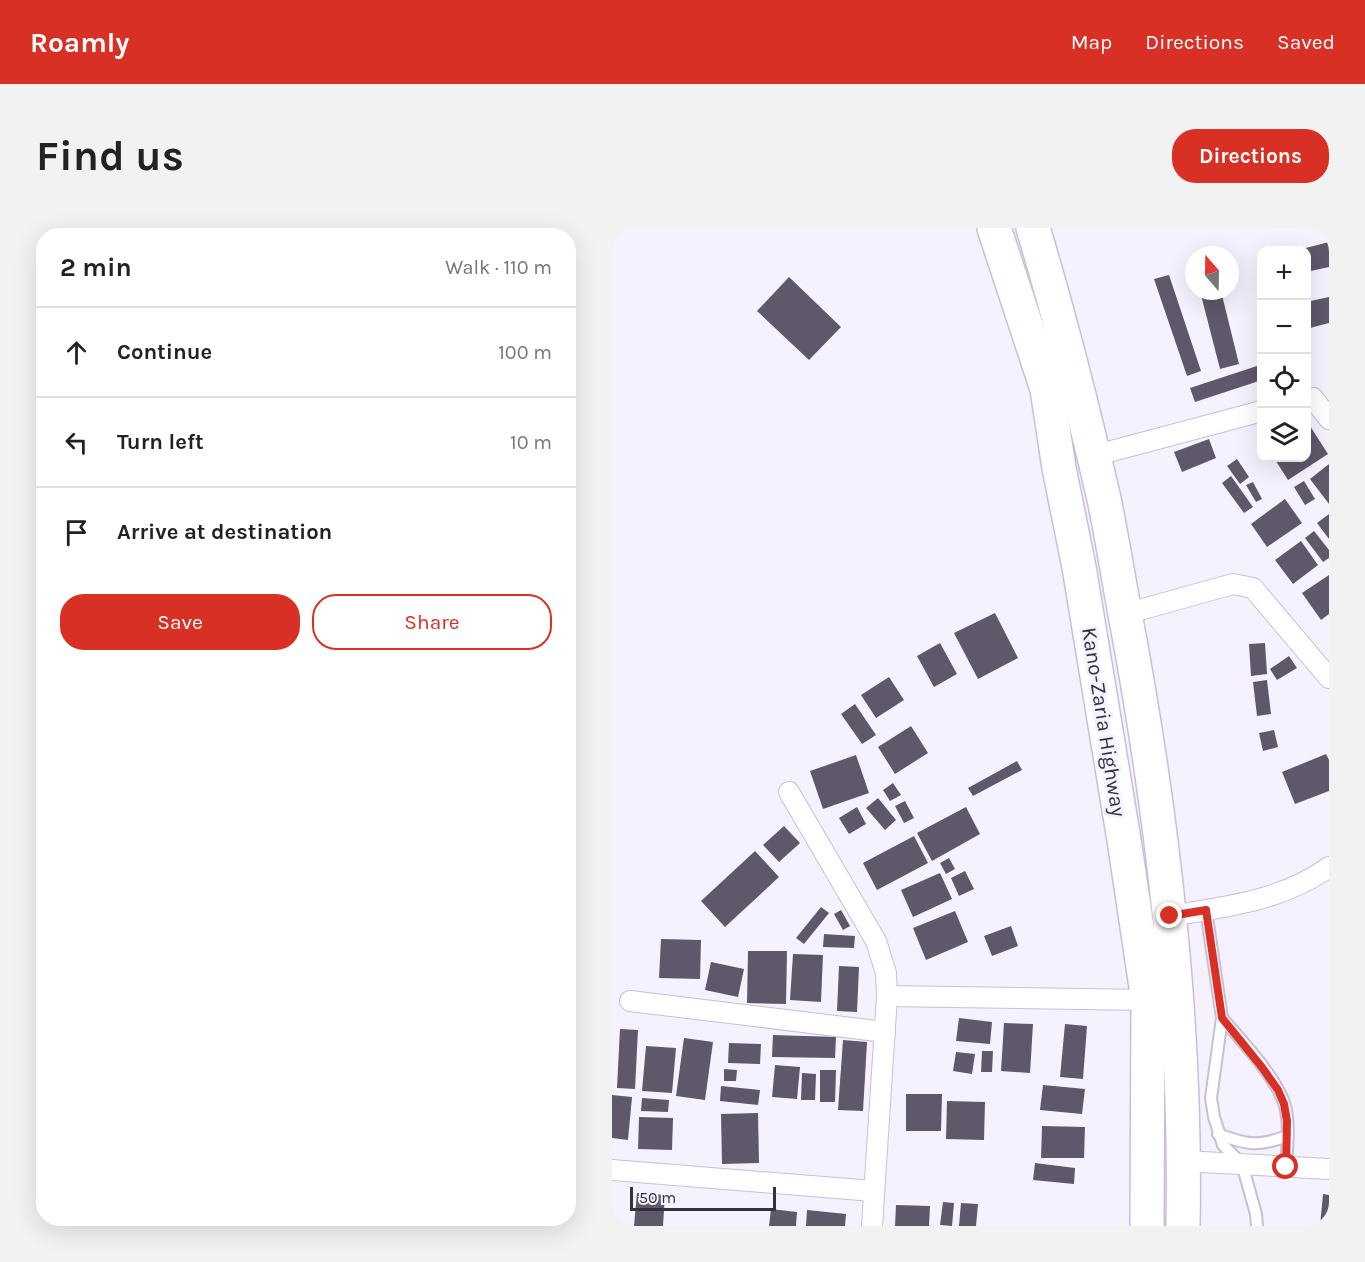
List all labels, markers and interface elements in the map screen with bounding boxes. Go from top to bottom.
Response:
text: Roamly [30,26,129,59]
text: Map [1071,30,1112,54]
text: Directions [1145,30,1244,54]
text: Saved [1277,30,1335,54]
button: Directions [1172,129,1329,183]
text: Find us [36,131,184,181]
north arrow [1185,246,1239,300]
map controls [1257,246,1311,462]
button: + [1257,246,1311,300]
text: 2 min [60,252,132,283]
text: Walk · 110 m [445,256,552,279]
button: − [1257,300,1311,354]
icon: ahead [60,336,93,369]
text: Continue [117,339,212,365]
text: 100 m [498,341,552,364]
button: locate [1257,354,1311,408]
button: layers [1257,408,1311,462]
icon: left [60,426,93,459]
text: Turn left [117,429,204,455]
text: 10 m [510,431,552,454]
icon: arrive [60,516,93,549]
text: Arrive at destination [117,519,332,545]
button: Save [60,594,300,650]
button: Share [312,594,552,650]
street label: Kano-Zaria Highway [1077,626,1131,819]
route end [1156,902,1182,928]
route start [1272,1153,1298,1179]
scale bar [630,1184,776,1212]
text: 50 m [639,1188,676,1207]

